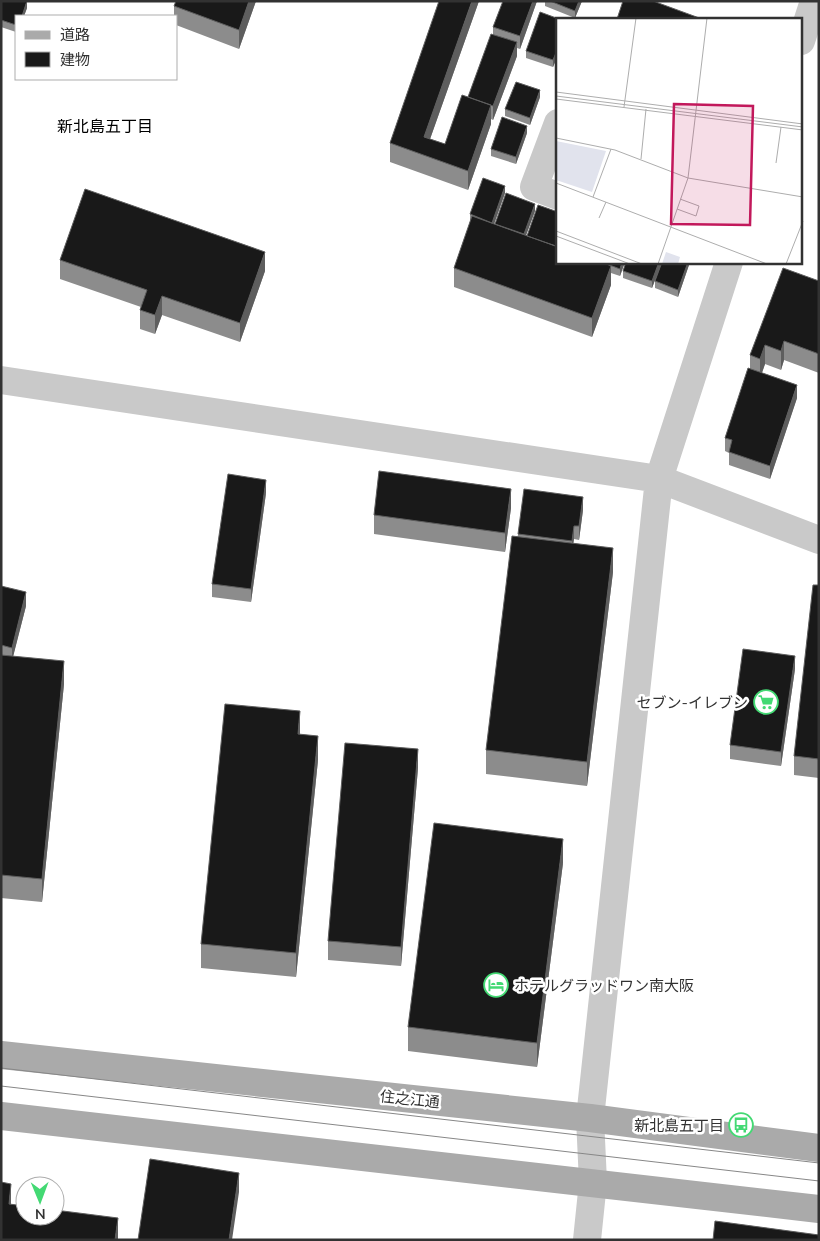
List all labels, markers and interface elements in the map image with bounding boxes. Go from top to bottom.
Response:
legend [15,15,178,80]
inset map [556,18,802,264]
text: 道路 [60,25,90,44]
text: 建物 [60,50,90,69]
district label: 新北島五丁目 [57,116,153,136]
supermarket icon: セブン-イレブン [753,689,779,715]
place label: セブン-イレブン [637,693,748,712]
hotel icon: ホテルグラッドワン南大阪 [483,972,509,998]
place label: ホテルグラッドワン南大阪 [514,976,694,995]
street label: 住之江通 [379,1086,441,1112]
bus stop icon: 新北島五丁目 [728,1112,754,1138]
place label: 新北島五丁目 [634,1116,724,1135]
north arrow [15,1176,65,1226]
text: N [35,1205,46,1223]

